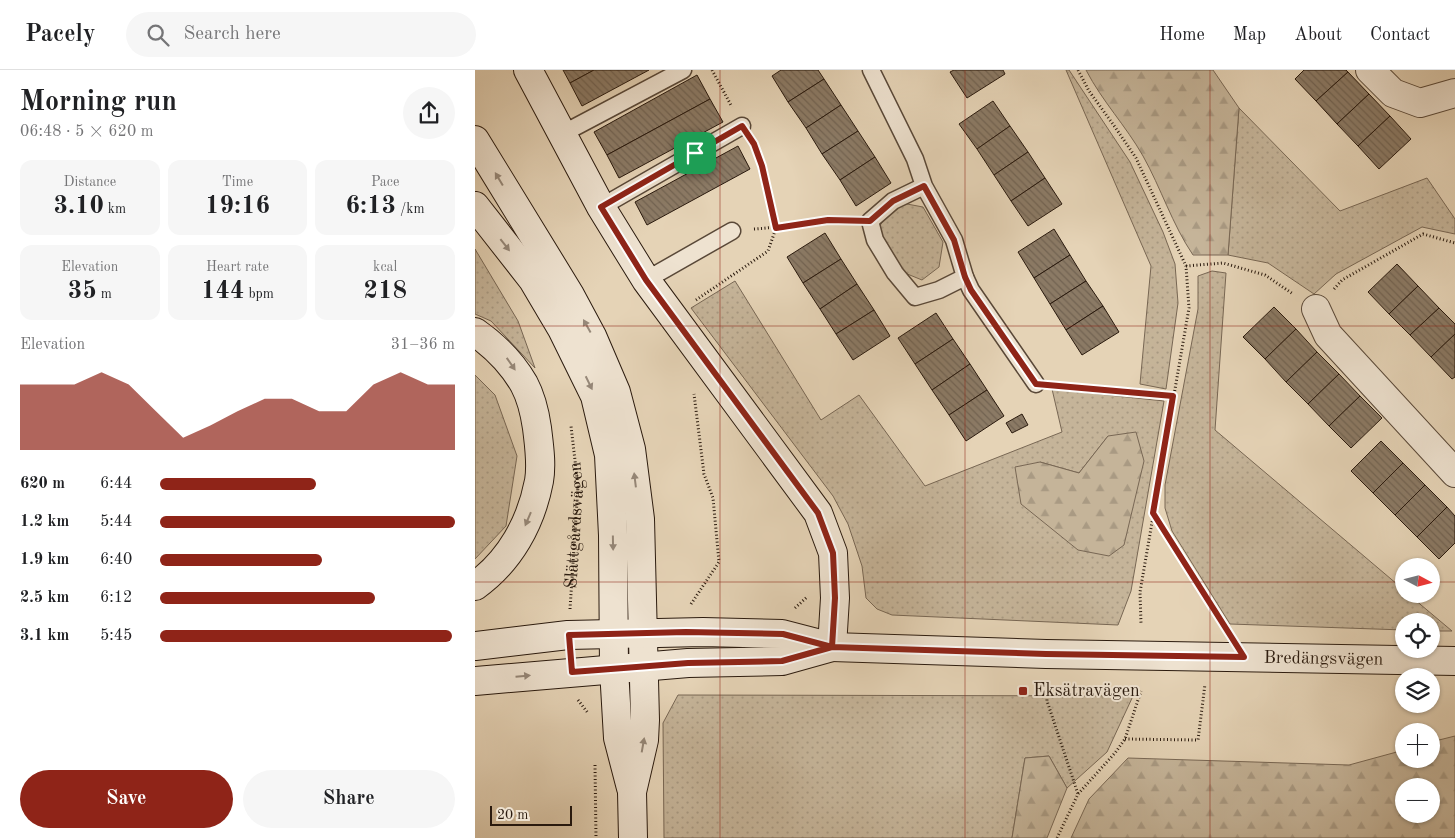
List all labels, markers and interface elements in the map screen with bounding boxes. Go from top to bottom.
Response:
search box [126,12,476,57]
icon: search [144,21,172,49]
text: Pacely [25,23,96,47]
text: Search here [184,25,281,44]
text: Home [1159,26,1205,44]
text: Map [1233,26,1266,44]
text: About [1294,26,1342,44]
text: Contact [1370,26,1430,44]
button: share [403,87,455,139]
text: Morning run [20,89,177,117]
text: 06:48 · 5 × 620 m [20,124,153,140]
pin [674,132,716,174]
icon: arrive [681,139,709,167]
one-way arrow [494,172,503,185]
text: Distance [63,175,116,189]
text: Time [222,175,253,189]
text: Pace [371,175,399,189]
text: 3.10 [53,194,104,219]
text: 19:16 [205,194,270,219]
text: 6:13 [346,194,396,219]
text: km [104,202,126,216]
text: /km [396,202,425,216]
one-way arrow [500,238,511,251]
text: Elevation [61,260,118,274]
text: Heart rate [206,260,269,274]
text: kcal [373,260,397,274]
text: 35 [68,279,97,304]
text: 144 [201,279,245,304]
text: 218 [363,279,407,304]
text: m [97,287,112,301]
text: bpm [245,287,274,301]
one-way arrow [582,319,591,332]
text: Elevation [20,337,85,353]
text: 31–36 m [391,337,455,353]
one-way arrow [505,358,515,371]
one-way arrow [585,376,593,391]
street label: Slättgårdsvägen [562,461,587,589]
one-way arrow [631,472,639,488]
text: 620 m [20,476,65,492]
text: 6:44 [100,476,132,492]
one-way arrow [523,512,531,526]
text: 1.2 km [20,514,69,530]
text: 5:44 [100,514,132,530]
one-way arrow [609,535,617,551]
text: 1.9 km [20,552,69,568]
text: 6:40 [100,552,132,568]
north arrow [1395,558,1440,602]
map controls [1395,558,1440,823]
text: 2.5 km [20,590,69,606]
text: 6:12 [100,590,132,606]
button: locate [1395,613,1440,658]
text: 3.1 km [20,628,69,644]
text: 5:45 [100,628,132,644]
street label: Bredängsvägen [1263,649,1384,669]
button: layers [1395,668,1440,713]
one-way arrow [516,672,532,680]
place label: Eksätravägen [1033,682,1140,700]
marker: Eksätravägen [1017,685,1029,697]
button: + [1395,723,1440,768]
one-way arrow [639,736,647,752]
button: Save [20,770,233,828]
button: Share [243,770,455,828]
button: − [1395,778,1440,823]
scale bar [490,803,573,826]
text: 20 m [497,808,528,822]

